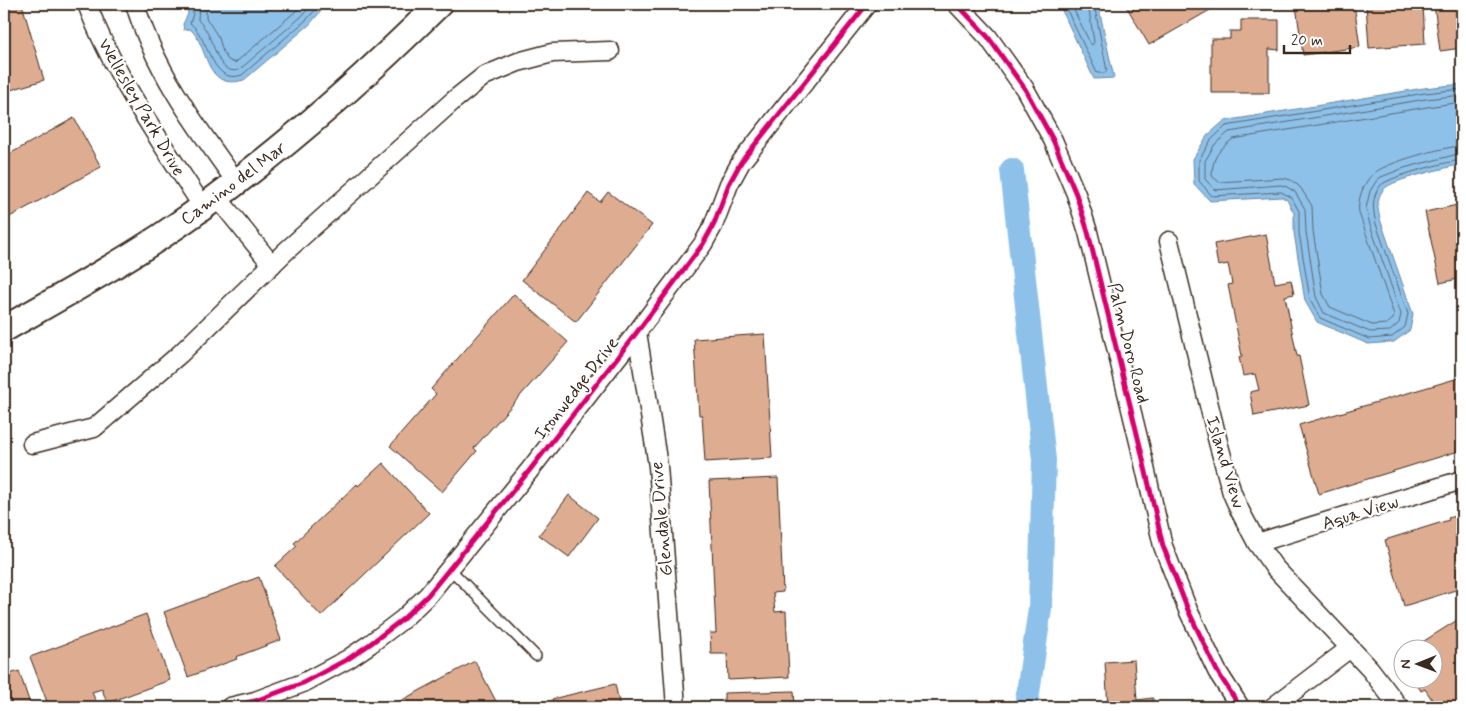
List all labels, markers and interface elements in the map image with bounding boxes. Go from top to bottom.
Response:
scale bar [1284,22,1350,54]
text: 20 m [1291,31,1323,51]
street label: Wellesley Park Drive [92,34,190,181]
street label: Camino del Mar [176,136,292,231]
street label: Palm Doro Road [1101,280,1155,406]
street label: Ironwedge Drive [529,332,625,445]
street label: Island View [1200,413,1250,511]
street label: Glendale Drive [645,461,679,577]
street label: Aqua View [1319,490,1402,536]
north arrow [1394,638,1444,688]
text: N [1397,659,1415,669]

